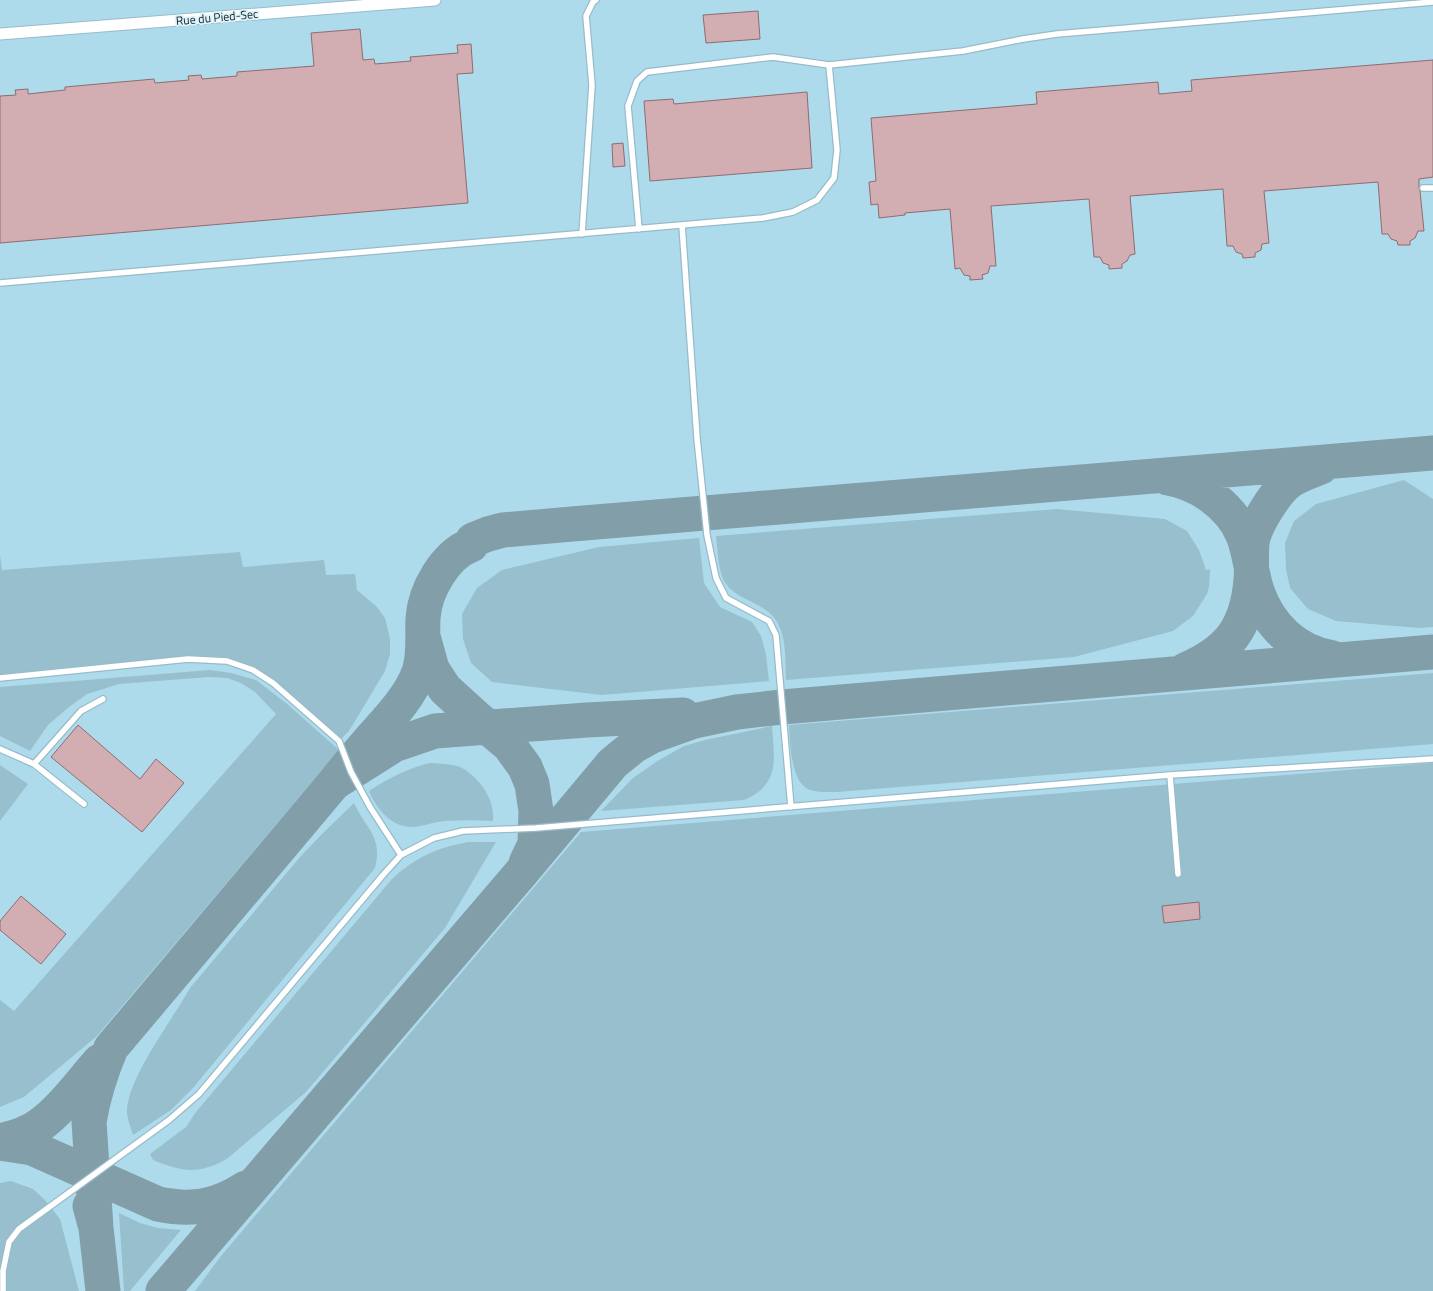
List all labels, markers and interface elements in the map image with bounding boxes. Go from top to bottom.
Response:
street label: Rue du Pied-Sec [175,4,259,30]

